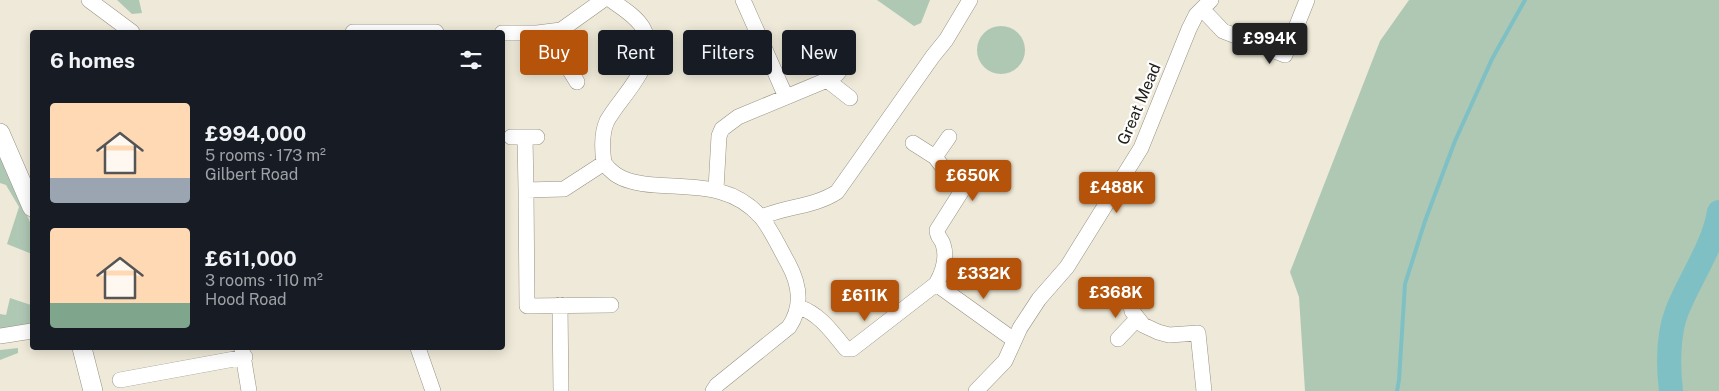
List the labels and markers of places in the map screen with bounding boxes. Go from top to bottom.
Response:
pin: £994K [1235,22,1305,65]
pin: £650K [938,160,1008,202]
pin: £488K [1082,172,1152,214]
pin: £332K [949,258,1019,300]
pin: £368K [1081,276,1151,319]
pin: £611K [830,280,900,322]

